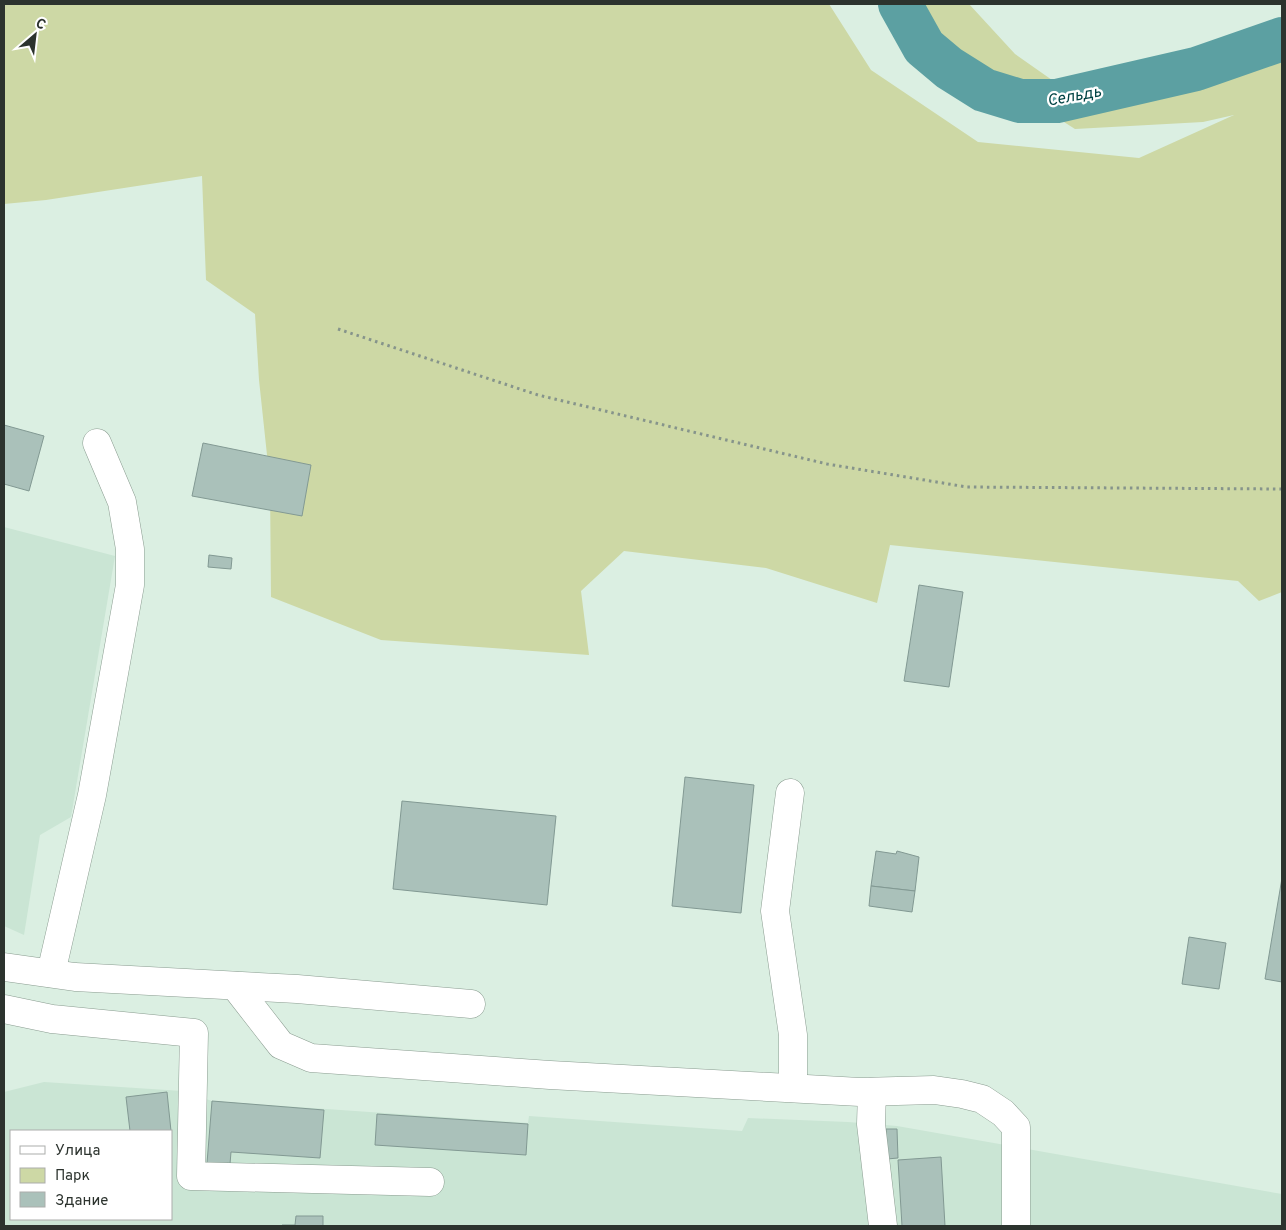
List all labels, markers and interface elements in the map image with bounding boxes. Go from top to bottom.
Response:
north arrow [10,10,60,60]
text: С [32,15,48,34]
water label: Сельдь [1046,82,1103,112]
legend [10,1130,172,1220]
text: Улица [55,1142,100,1161]
text: Парк [55,1167,90,1186]
text: Здание [55,1192,108,1211]

